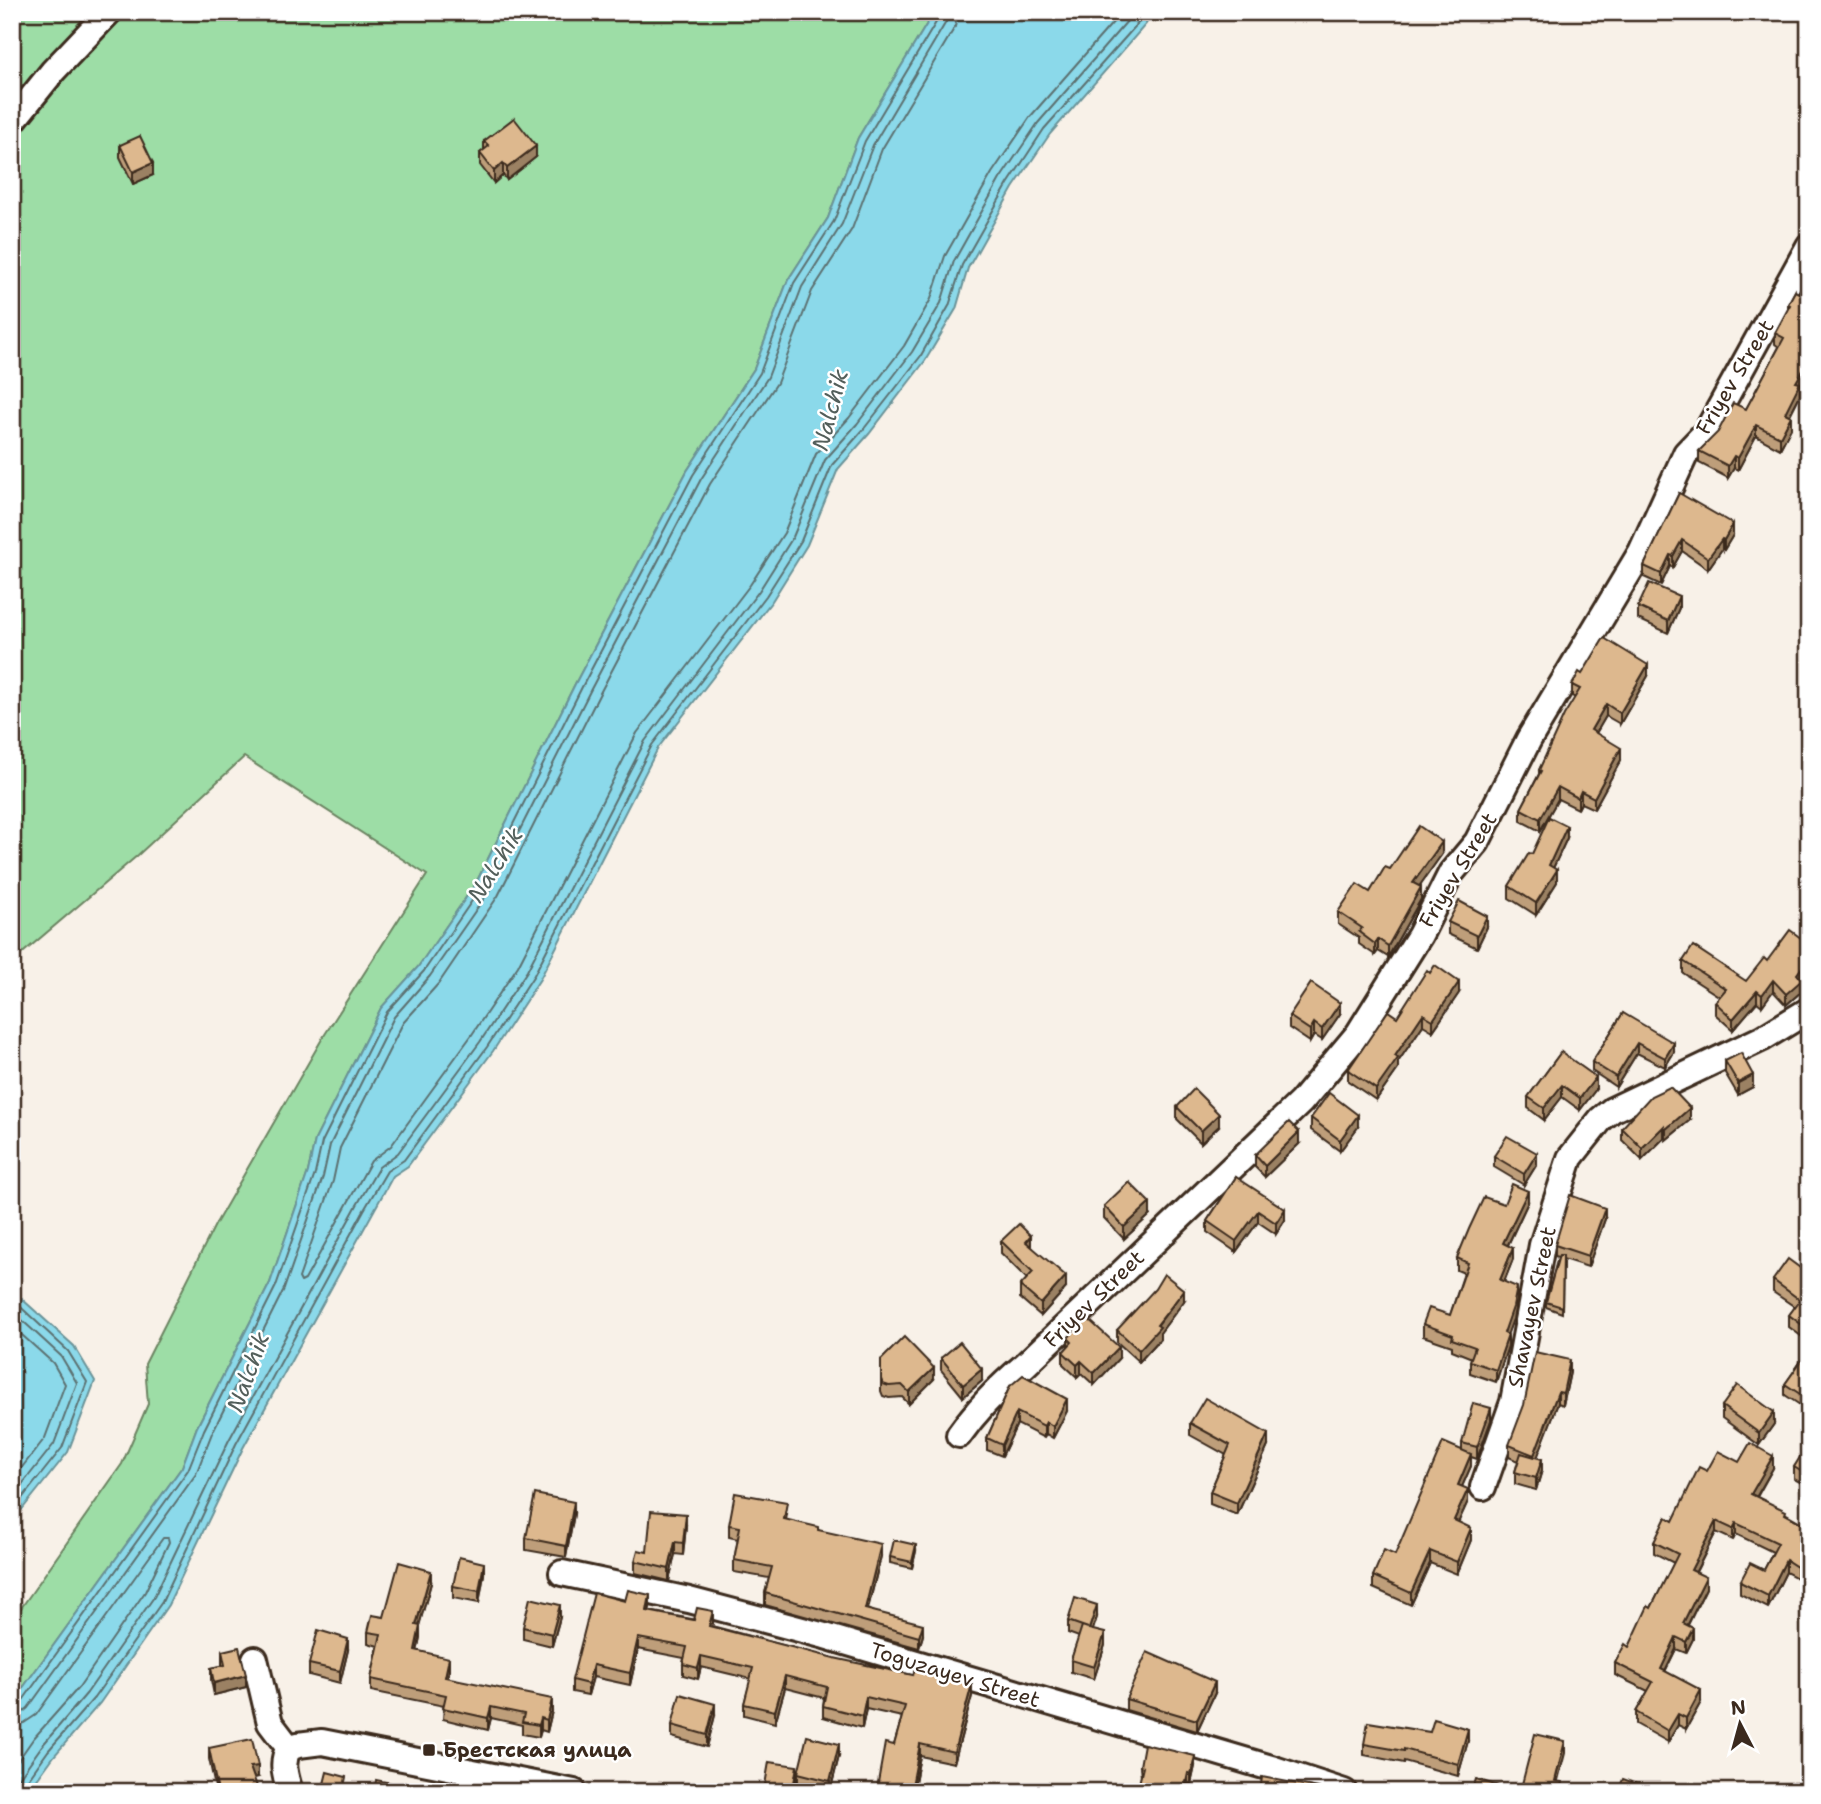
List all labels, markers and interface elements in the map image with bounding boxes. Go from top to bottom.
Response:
street label: Friyev Street [1690,314,1780,440]
water label: Nalchik [805,366,855,454]
street label: Friyev Street [1413,807,1503,933]
water label: Nalchik [460,822,530,908]
street label: Shavayev Street [1501,1224,1563,1390]
street label: Friyev Street [1038,1244,1150,1354]
water label: Nalchik [220,1328,276,1416]
street label: Toguzayev Street [867,1636,1043,1714]
north arrow [1706,1688,1776,1758]
text: N [1729,1694,1747,1721]
place label: Брестская улица [443,1736,632,1764]
marker: Брестская улица [421,1742,437,1758]

